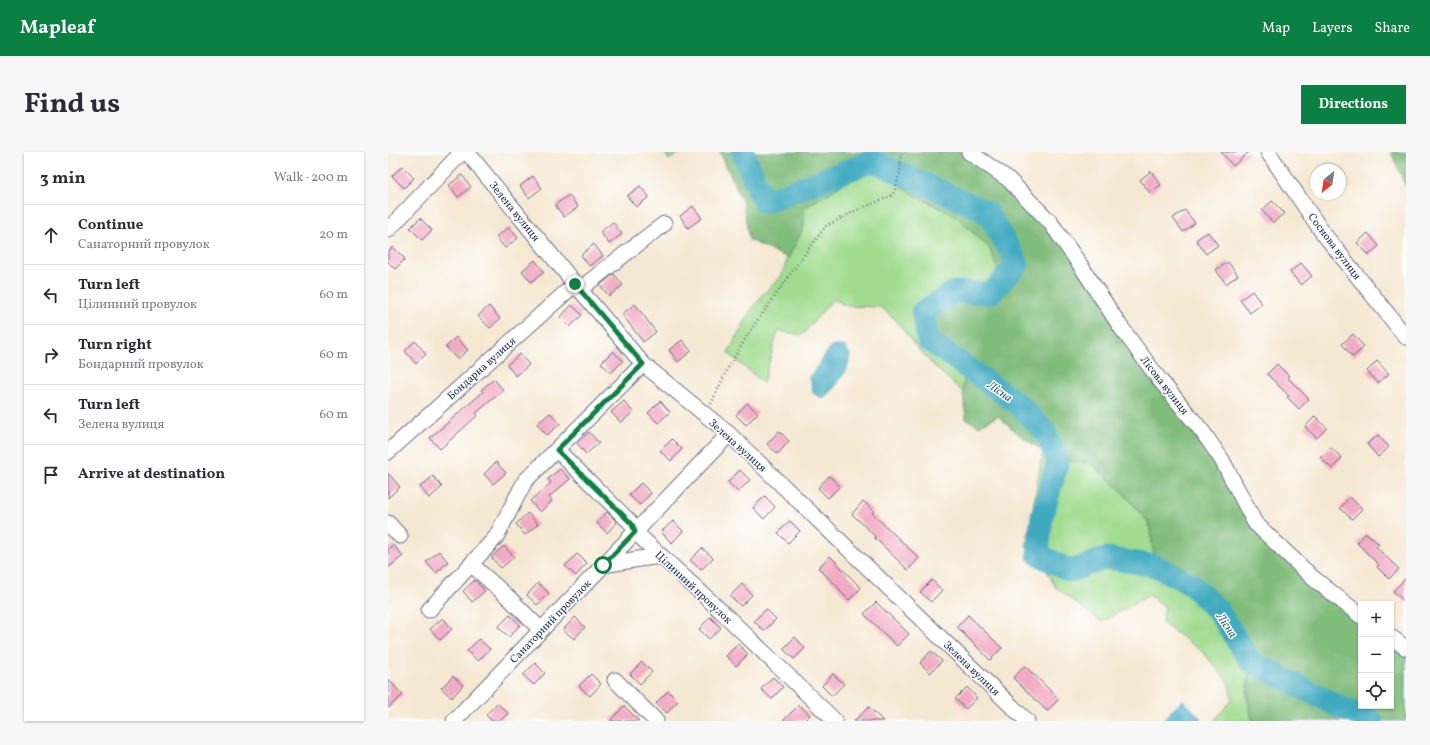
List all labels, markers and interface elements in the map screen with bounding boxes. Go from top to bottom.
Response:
text: Mapleaf [20,15,95,41]
text: Map [1262,19,1290,38]
text: Layers [1312,19,1352,38]
text: Share [1374,19,1410,38]
text: Find us [24,85,120,124]
button: Directions [1301,85,1406,124]
north arrow [1310,164,1346,200]
text: 3 min [40,167,86,190]
text: Walk · 200 m [274,169,348,187]
street label: Зелена вулиця [485,179,543,245]
street label: Соснова вулиця [1304,211,1364,283]
text: Continue [78,215,143,236]
icon: ahead [40,224,62,246]
text: 20 m [319,226,348,244]
text: Санаторний провулок [78,236,210,254]
text: Turn left [78,275,140,296]
route end [566,275,584,293]
icon: left [40,284,62,306]
text: 60 m [320,286,348,304]
text: Цілинний провулок [78,296,197,314]
street label: Бондарна вулиця [445,334,520,404]
text: Turn right [78,335,152,356]
icon: right [40,344,62,366]
text: 60 m [320,346,348,364]
street label: Лісова вулиця [1136,353,1192,419]
text: Бондарний провулок [78,356,204,374]
water label: Лісна [983,377,1015,406]
text: Turn left [78,395,140,416]
icon: left [40,404,62,426]
text: 60 m [320,406,348,424]
text: Зелена вулиця [78,416,164,434]
street label: Зелена вулиця [705,416,769,476]
icon: arrive [40,464,62,486]
text: Arrive at destination [78,464,225,485]
street label: Цілинний провулок [651,548,735,628]
route start [594,556,612,574]
street label: Санаторний провулок [507,577,595,667]
map controls [1358,601,1394,709]
button: + [1358,601,1394,637]
water label: Лісна [1211,609,1241,642]
button: − [1358,637,1394,673]
street label: Зелена вулиця [939,638,1003,700]
button: locate [1358,673,1394,709]

